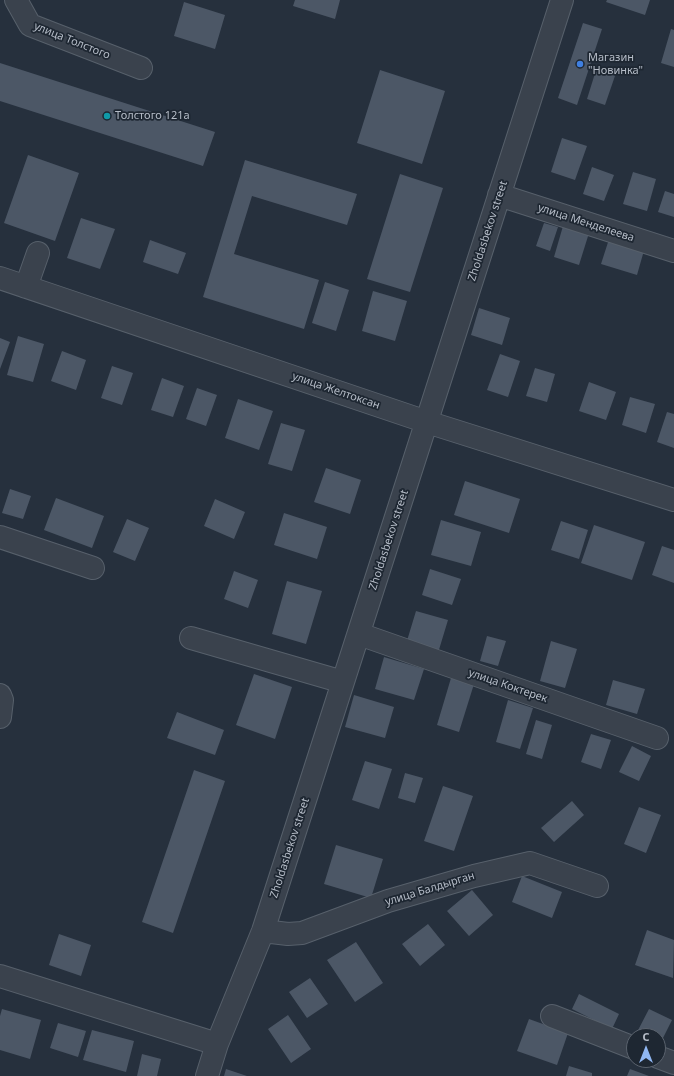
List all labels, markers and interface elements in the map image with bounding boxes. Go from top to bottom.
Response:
street label: улица Толстого [32,20,112,62]
place label: Магазин "Новинка" [588,51,643,77]
marker: Магазин "Новинка" [575,59,585,69]
place label: Толстого 121а [115,109,190,123]
marker: Толстого 121а [102,111,112,121]
street label: Zholdasbekov street [466,179,510,283]
street label: улица Менделеева [536,201,636,245]
street label: улица Желтоксан [290,370,382,412]
street label: Zholdasbekov street [367,488,411,592]
street label: улица Коктерек [467,666,549,706]
street label: Zholdasbekov street [268,796,312,900]
street label: улица Балдырган [384,869,476,909]
north arrow [626,1028,666,1068]
text: С [642,1029,650,1044]

